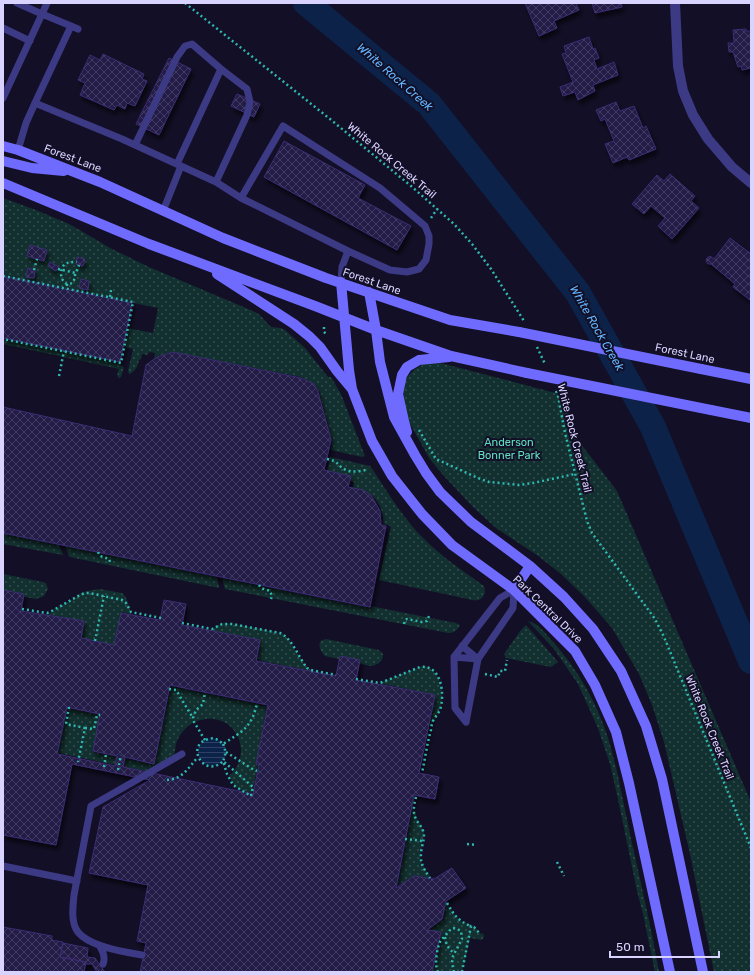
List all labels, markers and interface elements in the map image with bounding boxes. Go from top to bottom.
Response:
water label: White Rock Creek [354,40,437,114]
street label: White Rock Creek Trail [345,119,439,201]
street label: Forest Lane [42,142,103,175]
street label: Forest Lane [341,265,403,297]
water label: White Rock Creek [567,283,628,374]
street label: Forest Lane [654,341,716,366]
street label: White Rock Creek Trail [555,382,594,494]
park label: Anderson Bonner Park [478,436,541,462]
street label: Park Central Drive [510,573,585,646]
street label: White Rock Creek Trail [683,673,737,781]
scale bar [610,933,719,959]
text: 50 m [616,940,644,954]

